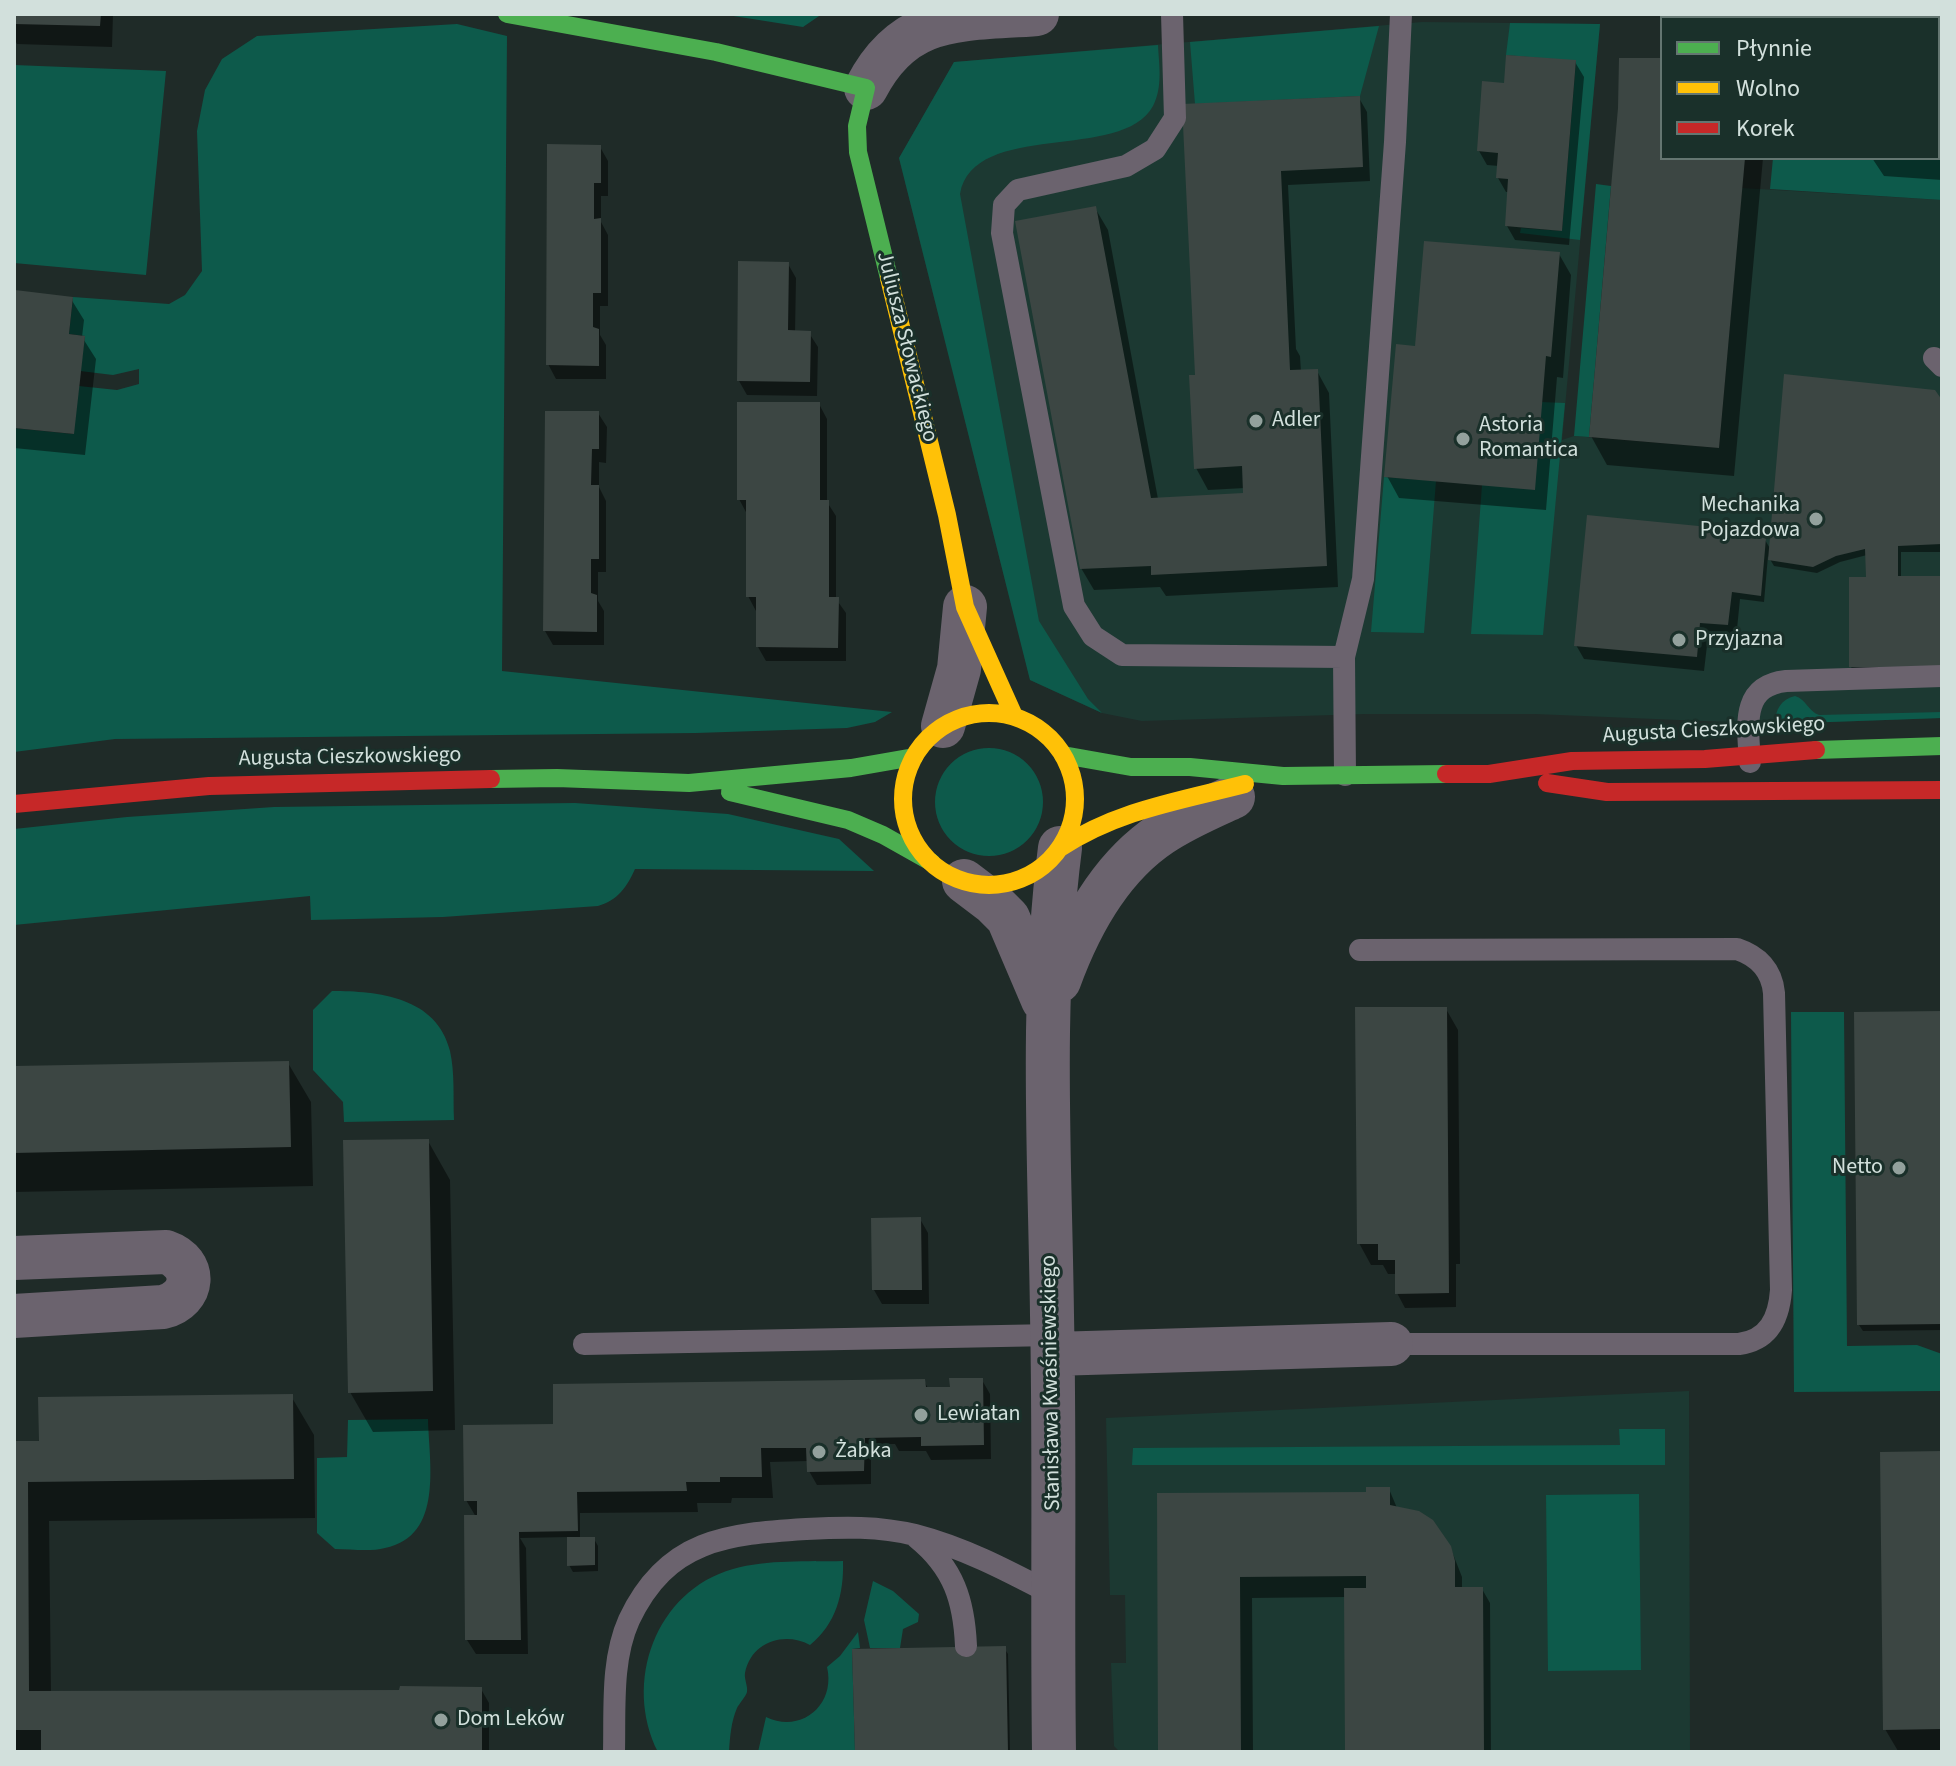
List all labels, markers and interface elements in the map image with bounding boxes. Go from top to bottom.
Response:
legend [1660,16,1940,160]
text: Płynnie [1736,31,1812,66]
text: Wolno [1736,71,1800,106]
text: Korek [1736,111,1795,146]
street label: Juliusza Słowackiego [870,249,942,445]
place label: Adler [1272,408,1320,434]
marker: Adler [1247,412,1265,430]
place label: Astoria Romantica [1479,413,1578,464]
marker: Astoria Romantica [1454,430,1472,448]
place label: Mechanika Pojazdowa [1700,493,1800,544]
marker: Mechanika Pojazdowa [1807,510,1825,528]
place label: Przyjazna [1695,627,1783,653]
marker: Przyjazna [1670,631,1688,649]
street label: Augusta Cieszkowskiego [1602,712,1826,750]
street label: Augusta Cieszkowskiego [238,743,462,773]
place label: Netto [1832,1155,1883,1181]
marker: Netto [1890,1159,1908,1177]
street label: Stanisława Kwaśniewskiego [1037,1255,1067,1511]
place label: Lewiatan [937,1402,1021,1428]
marker: Lewiatan [912,1406,930,1424]
place label: Żabka [835,1439,892,1465]
marker: Żabka [810,1443,828,1461]
place label: Dom Leków [457,1707,565,1733]
marker: Dom Leków [432,1711,450,1729]

